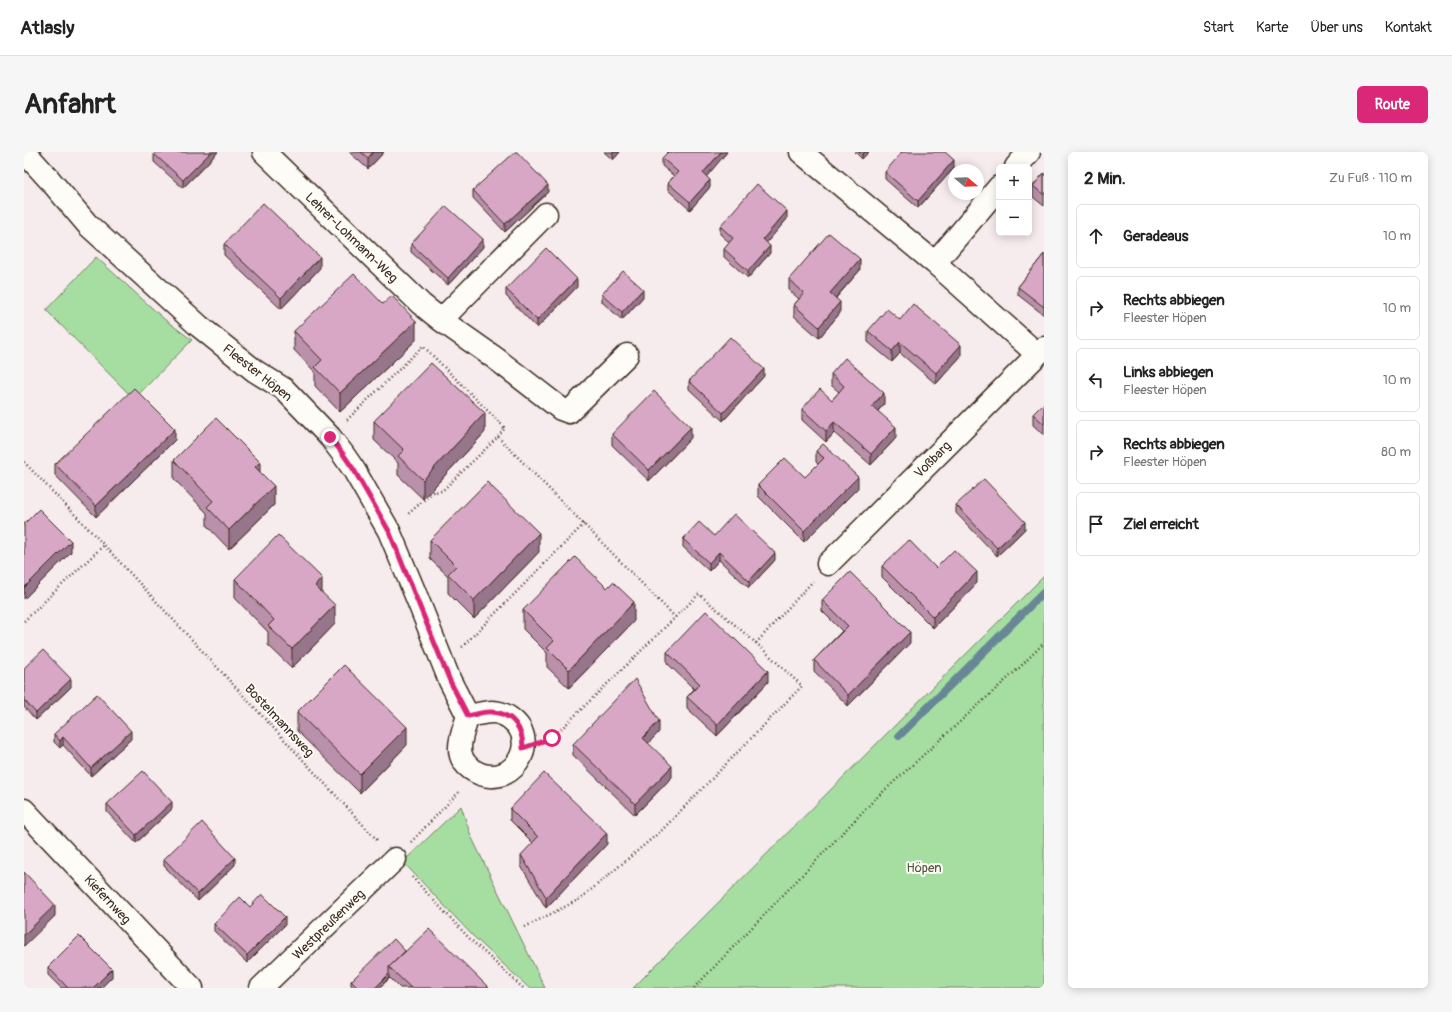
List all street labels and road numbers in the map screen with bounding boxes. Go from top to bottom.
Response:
street label: Lehrer-Lohmann-Weg [302,189,401,286]
street label: Fleester Höpen [219,341,295,405]
street label: Voßbarg [911,438,955,481]
street label: Bostelmannsweg [241,681,318,761]
street label: Kiefernweg [81,872,134,928]
street label: Westpreußenweg [289,886,369,963]

